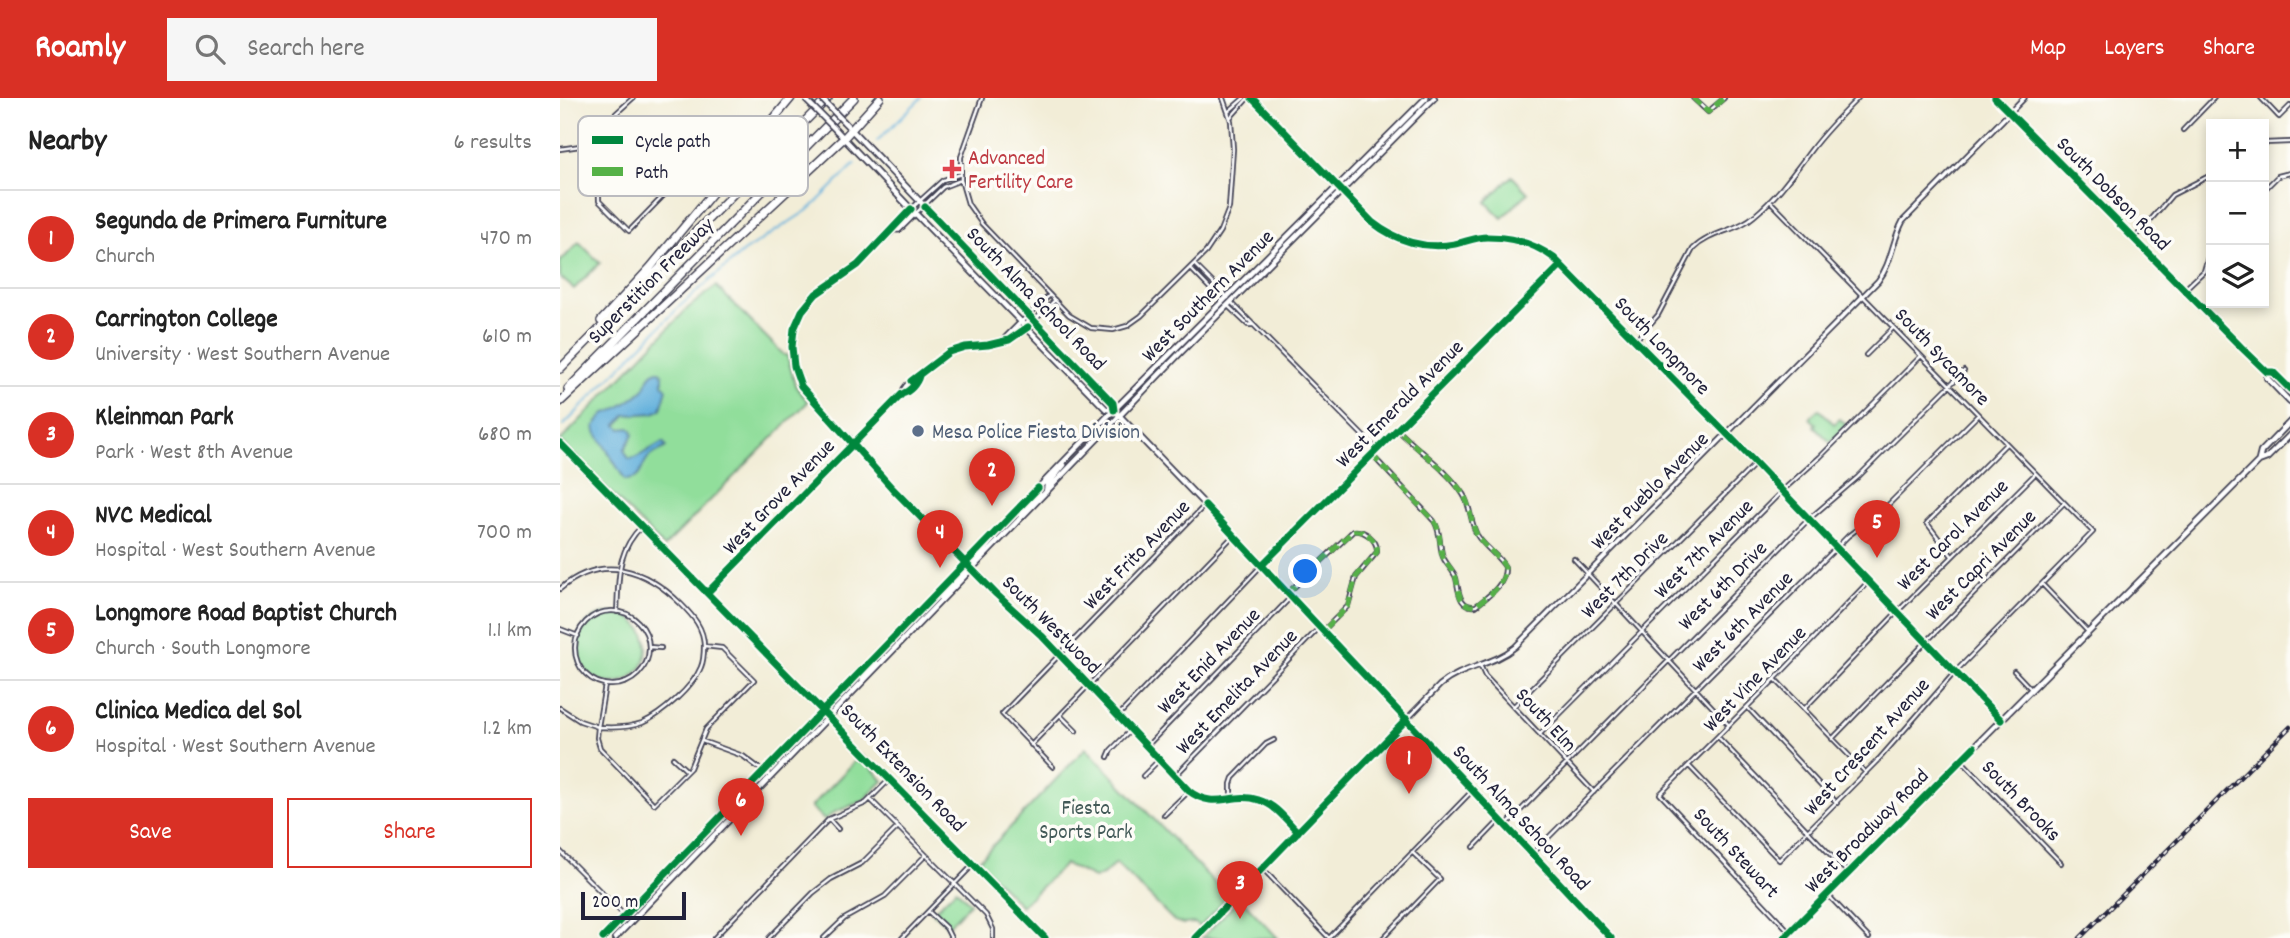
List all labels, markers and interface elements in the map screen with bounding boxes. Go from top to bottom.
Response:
search box [167,18,657,81]
text: Roamly [35,26,125,73]
icon: search [191,30,229,68]
text: Search here [247,31,365,68]
text: Map [2030,32,2066,66]
text: Layers [2104,32,2165,66]
text: Share [2203,32,2255,66]
legend [578,116,808,196]
map controls [2206,119,2269,308]
button: + [2206,119,2269,182]
text: Nearby [28,122,106,165]
text: 6 results [454,127,532,160]
text: Cycle path [635,130,710,157]
street label: South Dobson Road [2048,131,2176,259]
place label: Advanced Fertility Care [968,145,1073,199]
marker: Advanced Fertility Care [942,159,962,179]
text: Path [635,161,668,188]
button: − [2206,182,2269,245]
text: Segunda de Primera Furniture [95,204,387,241]
street label: Superstition Freeway [582,212,723,352]
street label: South Alma School Road [958,221,1112,379]
text: 1 [48,223,54,256]
text: 470 m [480,223,532,256]
street label: West Southern Avenue [1136,224,1282,370]
text: Church [95,241,155,274]
button: layers [2206,245,2269,308]
street label: South Longmore [1606,291,1716,403]
text: Carrington College [95,302,278,339]
street label: South Sycamore [1886,302,1996,414]
text: 2 [46,321,56,354]
text: 610 m [482,321,532,354]
street label: West Emerald Avenue [1330,334,1472,476]
text: University · West Southern Avenue [95,339,390,372]
text: Kleinman Park [95,400,234,437]
text: 3 [46,419,56,452]
text: 680 m [478,419,532,452]
place label: Mesa Police Fiesta Division [932,419,1140,449]
marker: Mesa Police Fiesta Division [910,423,926,439]
street label: West Pueblo Avenue [1585,426,1717,558]
street label: West Grove Avenue [717,433,843,563]
text: Park · West 8th Avenue [95,437,293,470]
pin: 2 [969,448,1015,506]
street label: West Carol Avenue [1891,473,2017,599]
street label: West 7th Avenue [1648,493,1762,607]
street label: West Frito Avenue [1078,494,1199,618]
text: NVC Medical [95,498,212,535]
pin: 5 [1854,500,1900,558]
street label: West Capri Avenue [1920,504,2045,629]
pin: 4 [917,510,963,568]
text: 4 [46,517,56,550]
text: 700 m [477,517,532,550]
street label: West 7th Drive [1575,525,1677,627]
text: Hospital · West Southern Avenue [95,535,376,568]
street label: West 6th Drive [1673,536,1776,639]
your location [1288,554,1322,588]
street label: West 6th Avenue [1687,566,1802,681]
street label: South Westwood [993,570,1106,683]
text: Longmore Road Baptist Church [95,596,397,633]
street label: West Enid Avenue [1151,602,1269,722]
text: 5 [46,615,56,648]
text: 1.1 km [488,615,532,648]
street label: West Vine Avenue [1697,620,1815,740]
street label: West Emelita Avenue [1170,623,1306,763]
text: Church · South Longmore [95,633,311,666]
street label: West Crescent Avenue [1798,672,1938,824]
street label: South Elm [1507,682,1583,760]
text: Clinica Medica del Sol [95,694,301,731]
street label: South Extension Road [832,698,972,841]
text: 6 [45,713,57,746]
text: 1.2 km [483,713,532,746]
text: Hospital · West Southern Avenue [95,731,376,764]
pin: 1 [1386,736,1432,794]
street label: South Alma School Road [1444,739,1596,899]
street label: South Brooks [1973,754,2067,850]
street label: West Broadway Road [1799,763,1937,901]
pin: 6 [718,778,764,836]
park label: Fiesta Sports Park [1039,795,1133,849]
button: Save [28,798,273,868]
button: Share [287,798,532,868]
street label: South Stewart [1685,802,1785,907]
pin: 3 [1217,861,1263,919]
scale bar [581,889,686,921]
text: 200 m [592,890,638,917]

